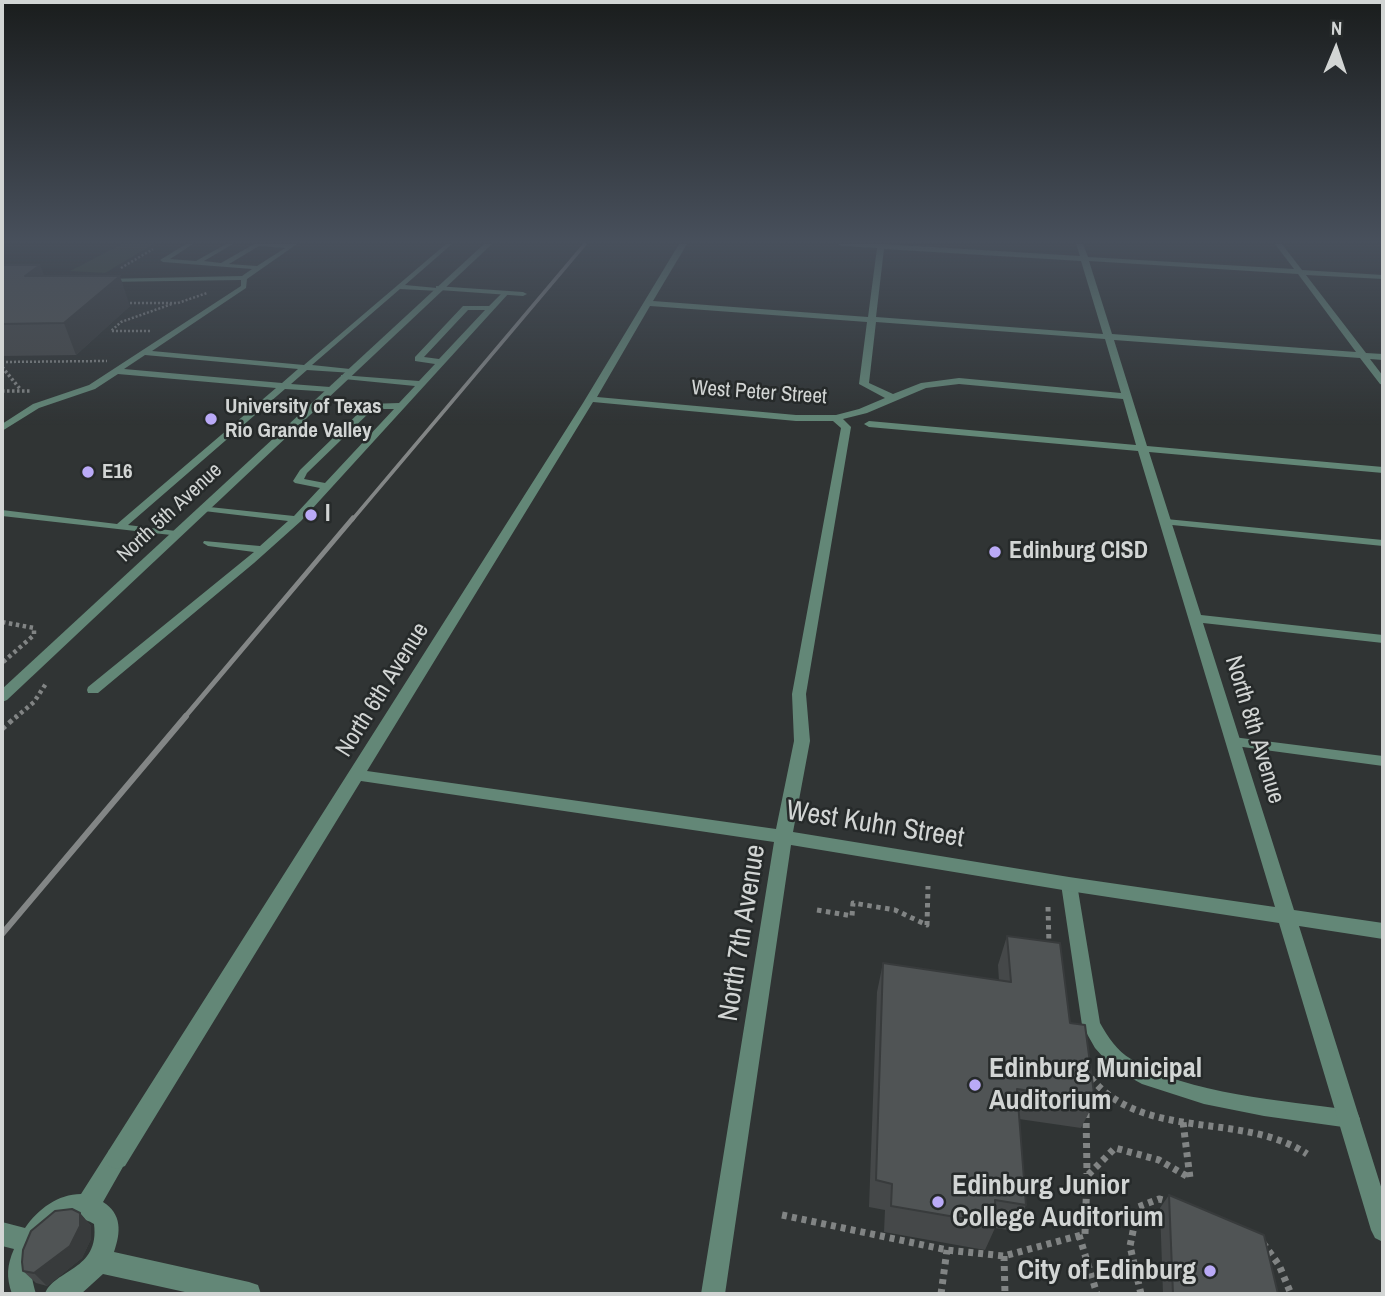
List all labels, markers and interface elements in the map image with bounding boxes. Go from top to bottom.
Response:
north arrow [1301,14,1371,84]
text: N [1331,15,1343,41]
street label: West Peter Street [690,376,828,410]
place label: University of Texas Rio Grande Valley [225,394,382,444]
marker: University of Texas Rio Grande Valley [203,411,219,427]
street label: North 5th Avenue [113,458,227,568]
place label: E16 [102,459,133,485]
marker: E16 [80,464,96,480]
place label: I [325,501,330,529]
marker: I [303,507,319,523]
place label: Edinburg CISD [1009,538,1148,566]
marker: Edinburg CISD [987,544,1003,560]
street label: North 6th Avenue [330,618,436,762]
street label: North 8th Avenue [1218,653,1290,807]
street label: West Kuhn Street [784,794,966,856]
street label: North 7th Avenue [712,842,774,1024]
place label: Edinburg Municipal Auditorium [989,1052,1202,1118]
marker: Edinburg Municipal Auditorium [967,1077,983,1093]
place label: Edinburg Junior College Auditorium [952,1169,1164,1235]
marker: Edinburg Junior College Auditorium [930,1194,946,1210]
place label: City of Edinburg [1017,1254,1196,1288]
marker: City of Edinburg [1202,1263,1218,1279]

